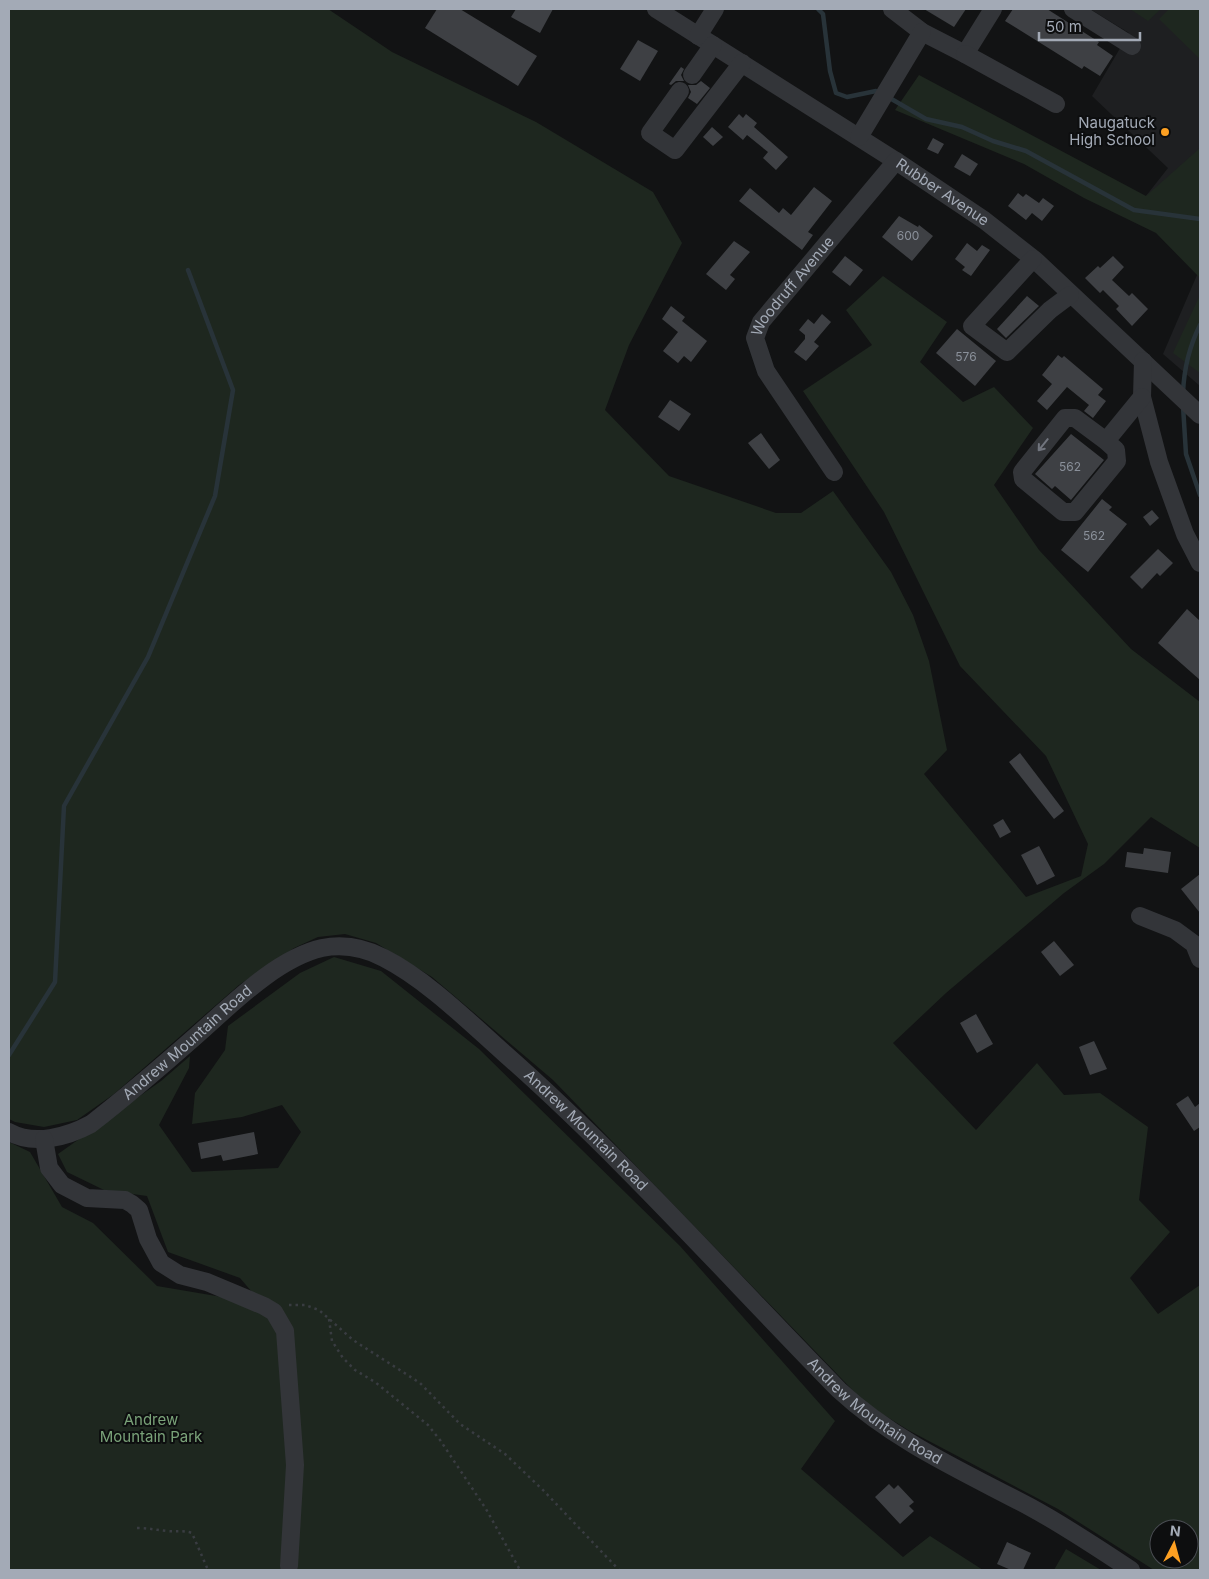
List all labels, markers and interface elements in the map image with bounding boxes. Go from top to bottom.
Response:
scale bar [1039,10,1140,42]
text: 50 m [1046,17,1082,36]
place label: Naugatuck High School [1069,113,1156,149]
marker: Naugatuck High School [1159,126,1171,138]
street label: Rubber Avenue [892,154,993,230]
house number: 600 [897,228,919,243]
street label: Woodruff Avenue [747,232,838,339]
house number: 576 [955,349,977,364]
one-way arrow [1038,438,1049,451]
house number: 562 [1059,459,1081,474]
house number: 562 [1083,528,1105,543]
street label: Andrew Mountain Road [119,981,256,1104]
street label: Andrew Mountain Road [520,1066,652,1194]
street label: Andrew Mountain Road [804,1353,946,1468]
park label: Andrew Mountain Park [100,1410,203,1446]
north arrow [1149,1519,1199,1569]
text: N [1169,1522,1182,1540]

